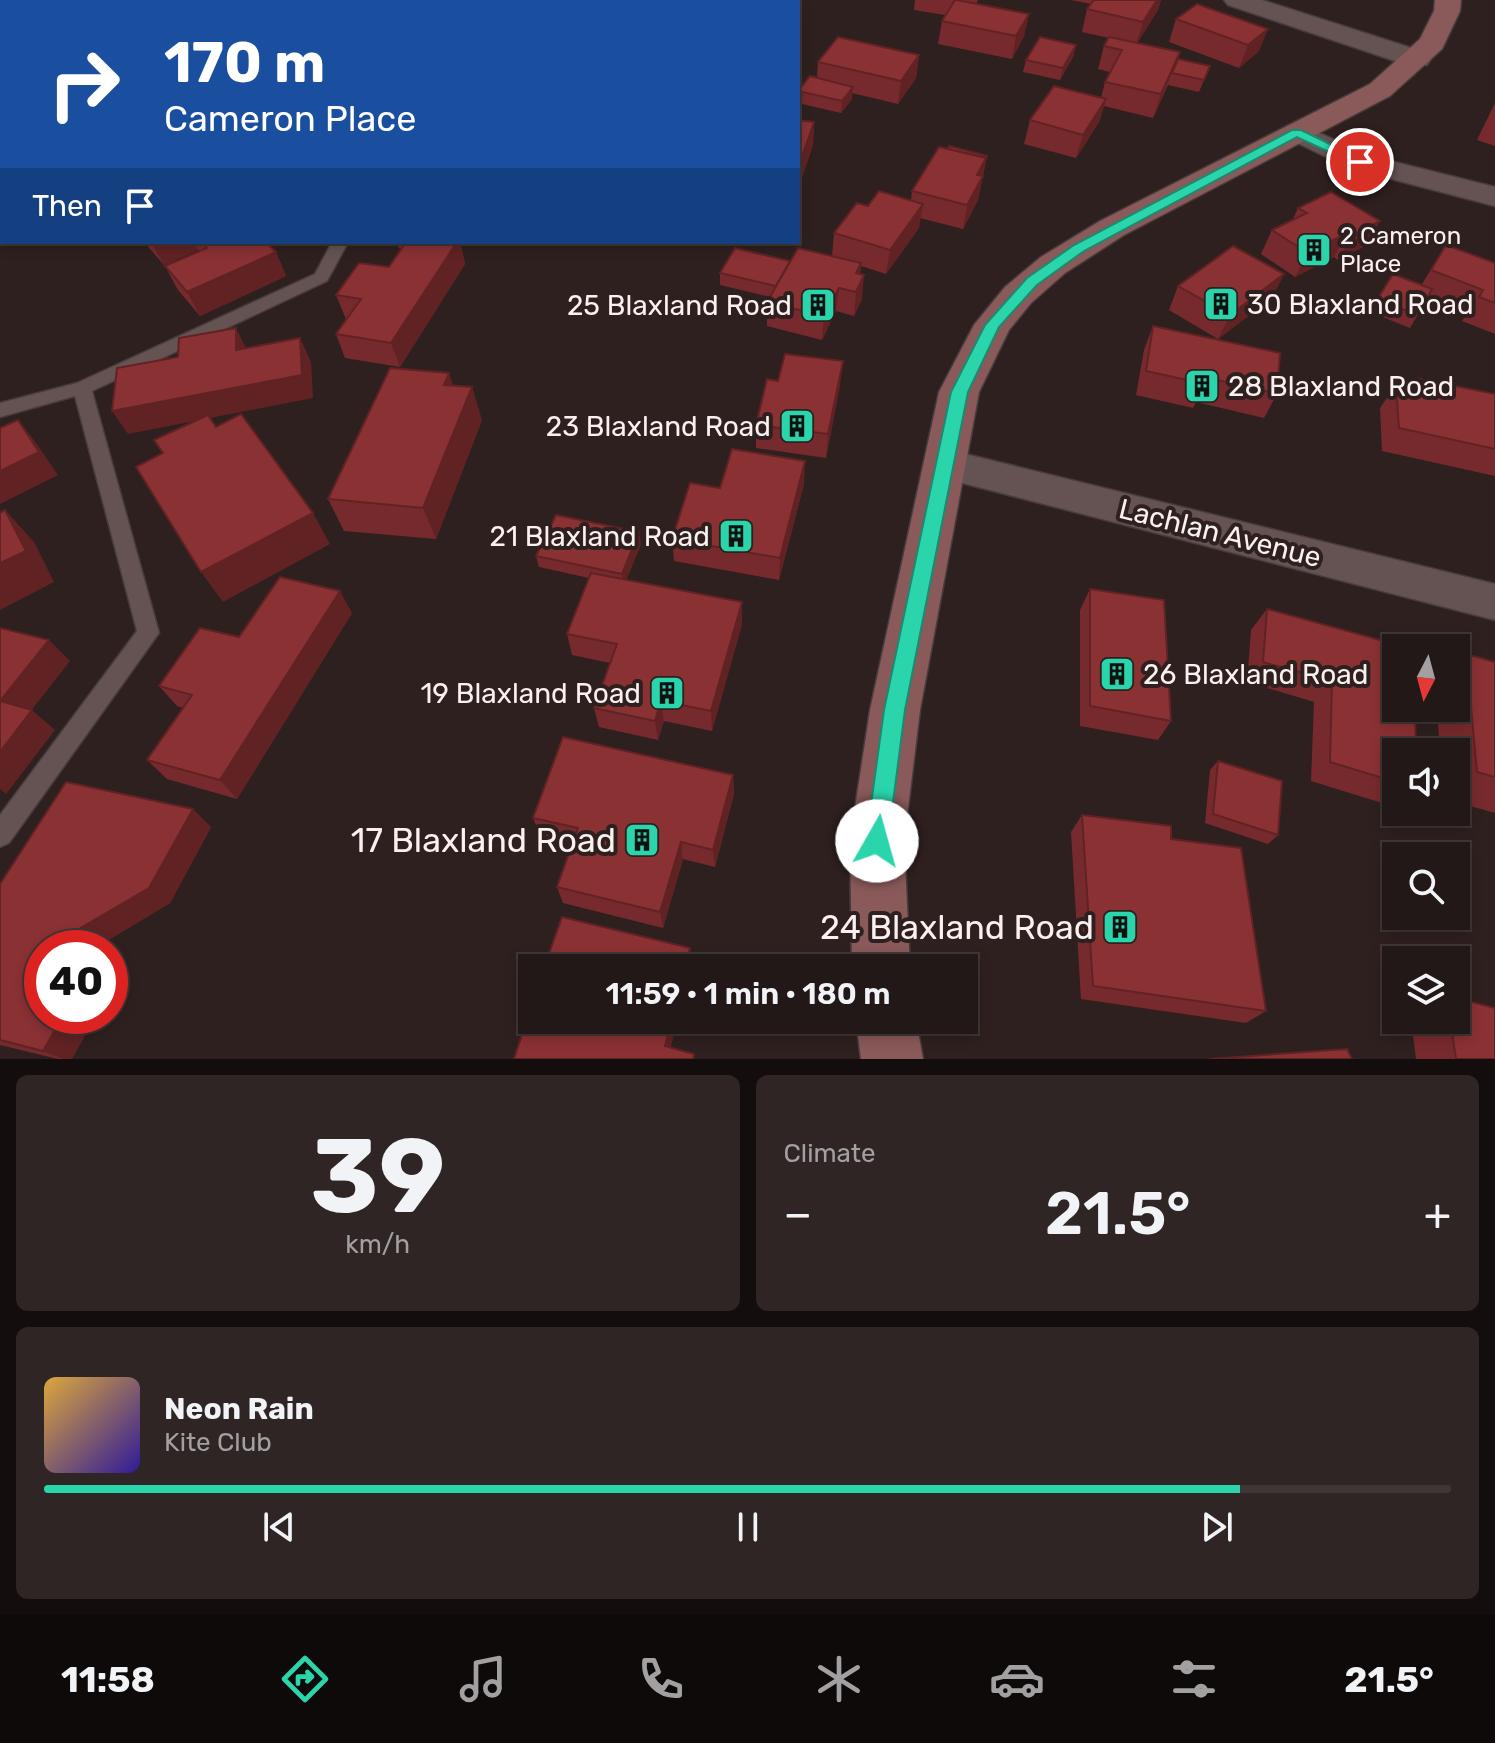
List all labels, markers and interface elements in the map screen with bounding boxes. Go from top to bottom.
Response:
text: 170 m [164,30,325,96]
icon: right [32,32,136,136]
text: Cameron Place [164,97,416,140]
pin [1326,128,1394,196]
icon: arrive [1338,140,1382,184]
icon: arrive [118,184,162,228]
text: Then [32,188,102,224]
place label: 2 Cameron Place [1340,222,1461,278]
building icon: 2 Cameron Place [1295,231,1333,269]
building icon: 30 Blaxland Road [1202,285,1240,323]
building icon: 25 Blaxland Road [799,286,837,324]
place label: 30 Blaxland Road [1247,288,1474,321]
place label: 25 Blaxland Road [567,289,792,322]
building icon: 28 Blaxland Road [1183,367,1221,405]
place label: 28 Blaxland Road [1228,370,1454,403]
building icon: 23 Blaxland Road [778,407,816,445]
place label: 23 Blaxland Road [546,410,771,443]
street label: Lachlan Avenue [1116,492,1324,574]
building icon: 21 Blaxland Road [717,517,755,555]
place label: 21 Blaxland Road [490,520,710,553]
north arrow [1382,634,1470,722]
map controls [1382,634,1470,1034]
building icon: 26 Blaxland Road [1098,655,1136,693]
place label: 26 Blaxland Road [1143,658,1368,691]
building icon: 19 Blaxland Road [648,674,686,712]
place label: 19 Blaxland Road [420,677,641,710]
button: sound [1382,738,1470,826]
position arrow [835,799,919,883]
place label: 17 Blaxland Road [351,820,616,861]
building icon: 17 Blaxland Road [623,821,661,859]
button: search [1382,842,1470,930]
place label: 24 Blaxland Road [820,907,1094,948]
building icon: 24 Blaxland Road [1101,908,1139,946]
speed limit sign: 40 [24,930,128,1034]
button: layers [1382,946,1470,1034]
text: 11:59 · 1 min · 180 m [605,976,891,1012]
text: 39 [310,1115,445,1238]
text: Climate [784,1138,876,1169]
text: 21.5° [1045,1178,1191,1249]
text: − [784,1188,812,1240]
text: + [1424,1188,1451,1240]
text: km/h [345,1229,410,1260]
text: Neon Rain [164,1391,314,1427]
text: Kite Club [164,1427,272,1458]
icon: previous [257,1505,301,1549]
icon: pause [726,1505,770,1549]
icon: next [1195,1505,1239,1549]
icon: directions [277,1651,333,1707]
icon: music [455,1651,511,1707]
icon: phone [633,1651,689,1707]
icon: climate [811,1651,867,1707]
icon: car [989,1651,1045,1707]
icon: filters [1166,1651,1222,1707]
text: 11:58 [61,1658,155,1701]
text: 21.5° [1344,1658,1434,1701]

